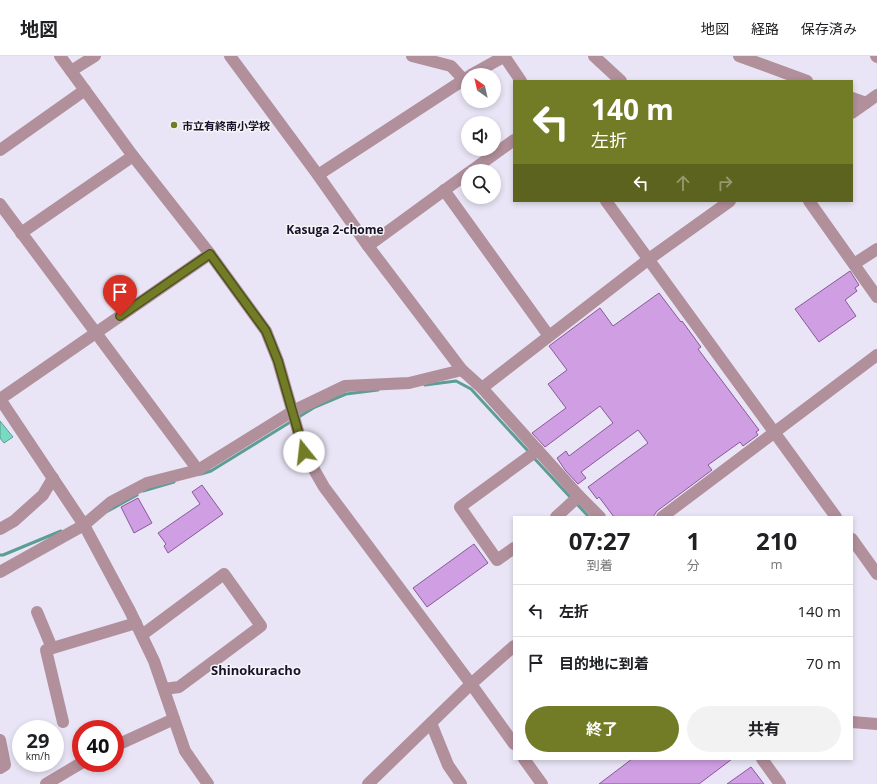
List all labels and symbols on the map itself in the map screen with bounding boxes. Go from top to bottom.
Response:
north arrow [461,68,501,108]
place label: 市立有終南小学校 [182,118,270,133]
marker: 市立有終南小学校 [169,120,179,130]
district label: Kasuga 2-chome [286,221,384,238]
pin [103,275,137,316]
position arrow [283,431,325,473]
district label: Shinokuracho [211,661,301,679]
speed limit sign: 40 [72,720,124,772]

